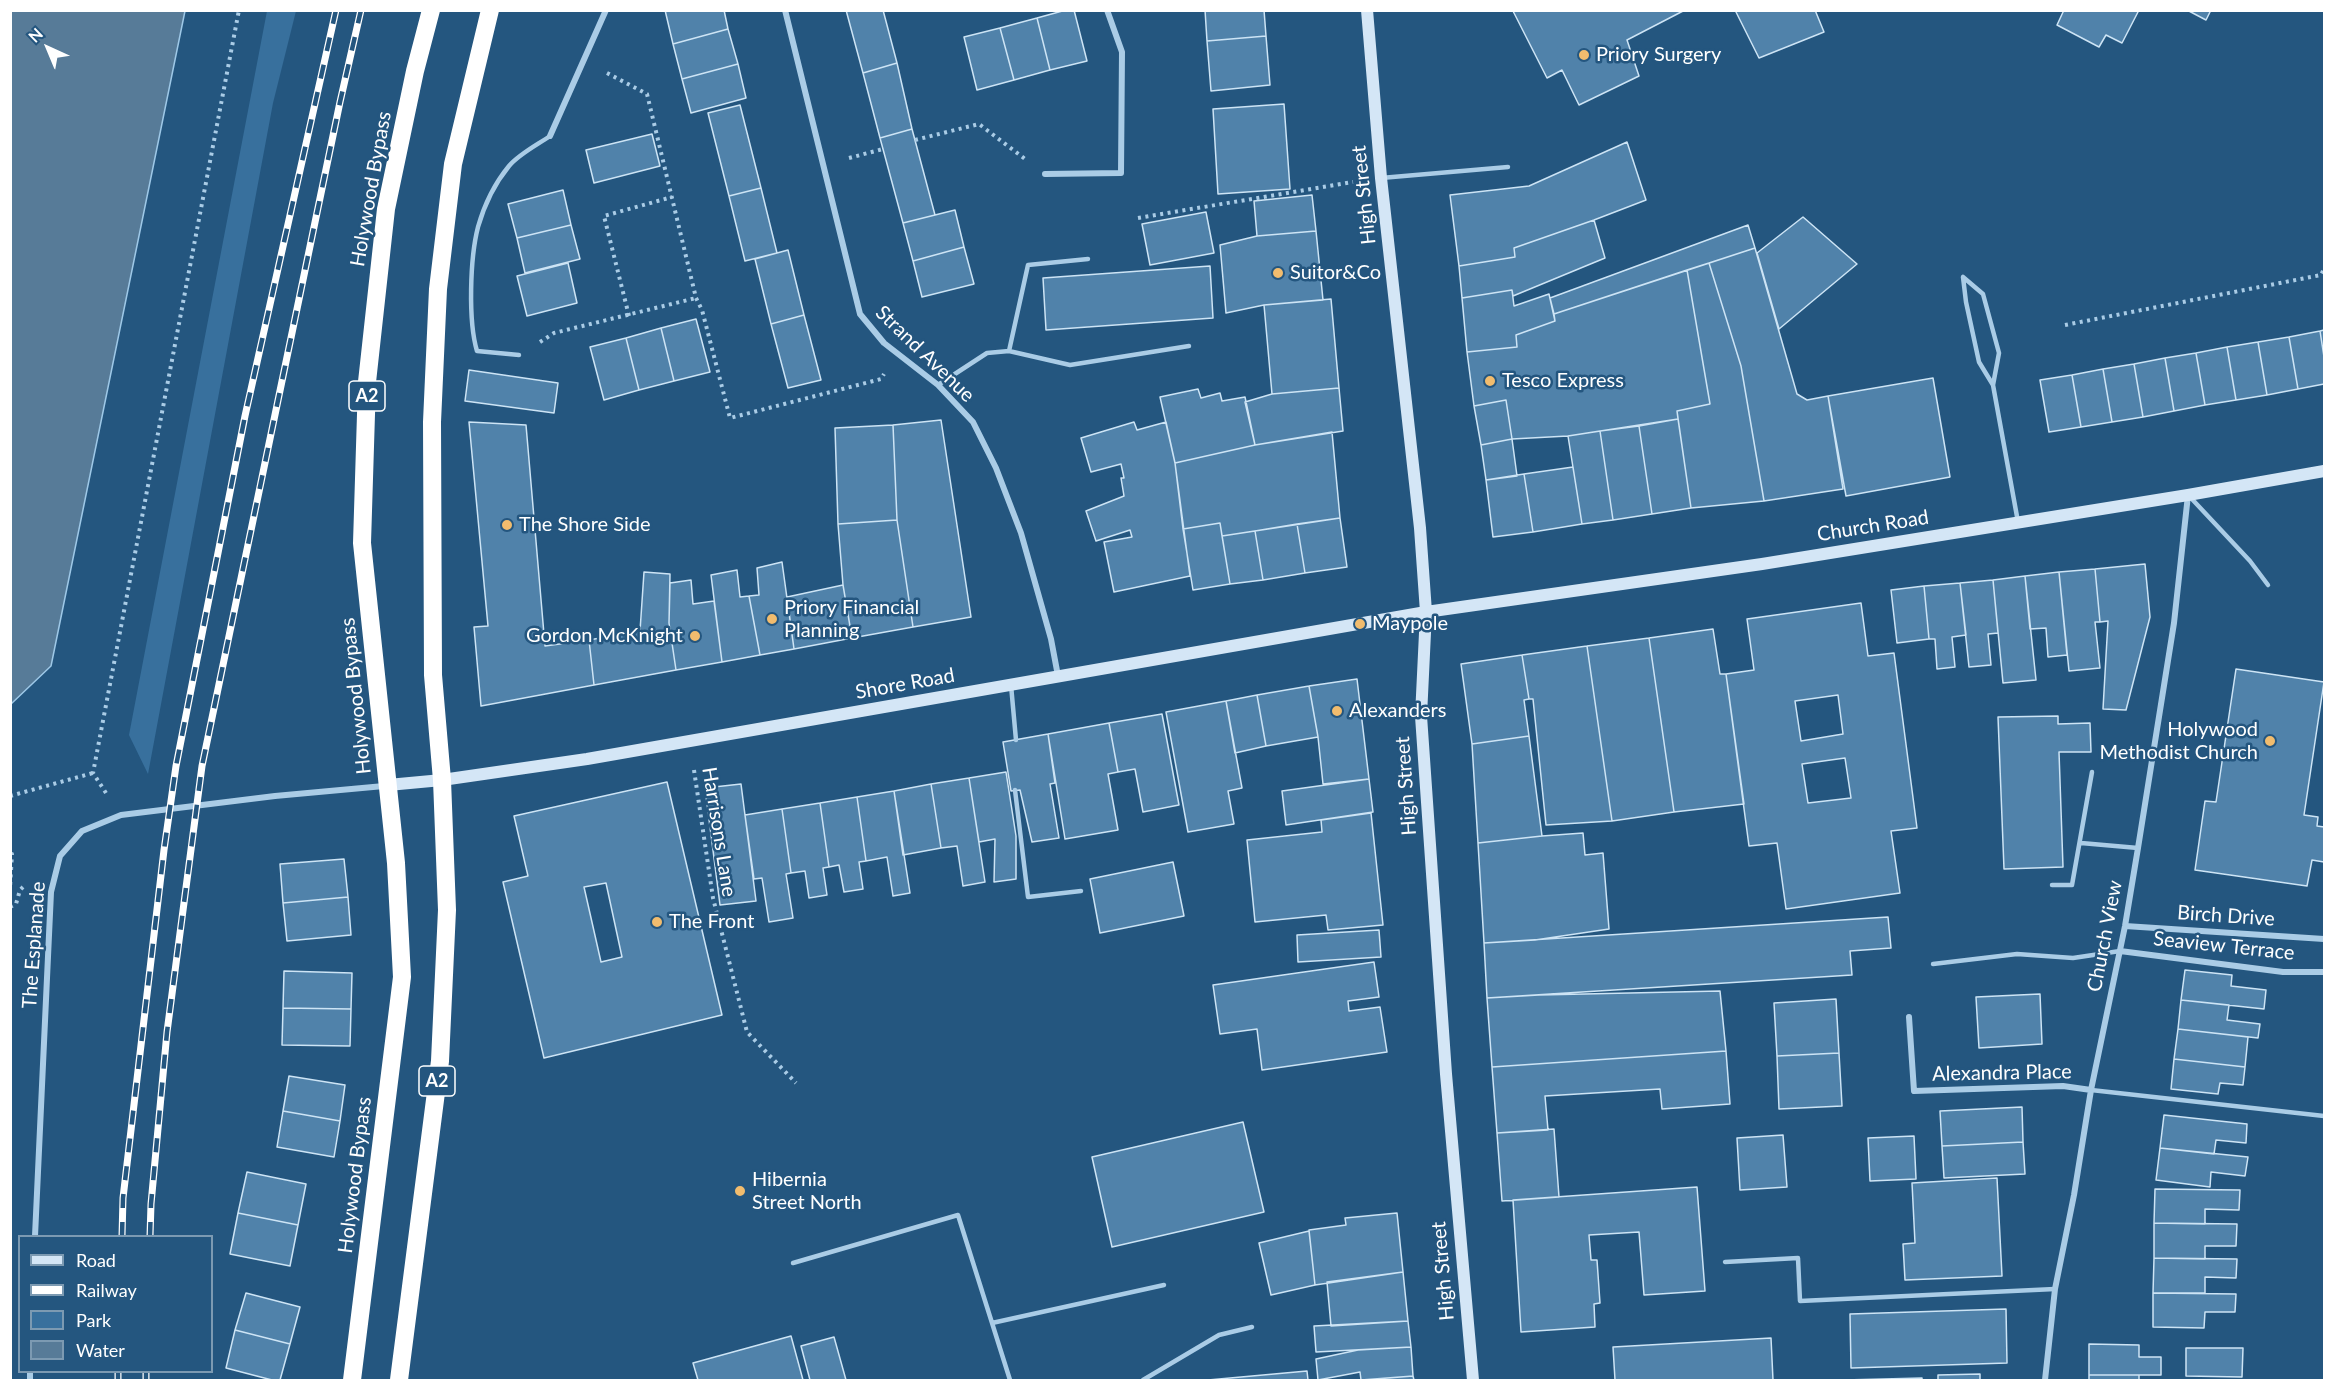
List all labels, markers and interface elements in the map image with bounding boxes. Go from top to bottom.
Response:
north arrow [18,18,78,78]
text: N [24,24,46,46]
place label: Priory Surgery [1596,43,1721,67]
marker: Priory Surgery [1577,48,1591,62]
street label: Holywood Bypass [346,109,396,269]
street label: High Street [1347,144,1381,246]
place label: Suitor&Co [1290,261,1381,285]
marker: Suitor&Co [1271,266,1285,280]
street label: Strand Avenue [871,301,979,407]
place label: Tesco Express [1502,369,1624,393]
marker: Tesco Express [1483,374,1497,388]
road number: A2 [349,381,385,411]
street label: Church Road [1815,505,1931,547]
place label: The Shore Side [519,513,651,537]
marker: The Shore Side [500,518,514,532]
place label: Priory Financial Planning [784,596,919,643]
marker: Priory Financial Planning [765,612,779,626]
place label: Maypole [1372,612,1448,636]
street label: Holywood Bypass [336,616,376,776]
marker: Maypole [1353,617,1367,631]
place label: Gordon McKnight [526,624,683,648]
marker: Gordon McKnight [688,629,702,643]
street label: Shore Road [854,663,956,705]
place label: Alexanders [1349,699,1446,723]
marker: Alexanders [1330,704,1344,718]
place label: Holywood Methodist Church [2099,718,2258,765]
marker: Holywood Methodist Church [2263,734,2277,748]
street label: High Street [1391,736,1421,836]
street label: Harrisons Lane [697,765,741,899]
street label: Church View [2082,878,2128,994]
street label: The Esplanade [18,881,50,1009]
street label: Birch Drive [2176,901,2276,931]
place label: The Front [669,910,754,934]
marker: The Front [650,915,664,929]
street label: Seaview Terrace [2152,927,2296,965]
street label: Alexandra Place [1932,1060,2072,1086]
road number: A2 [419,1066,455,1096]
street label: Holywood Bypass [334,1095,376,1255]
place label: Hibernia Street North [752,1168,862,1215]
marker: Hibernia Street North [733,1184,747,1198]
street label: High Street [1427,1221,1459,1321]
legend [18,1235,213,1373]
text: Road [76,1249,116,1271]
text: Railway [76,1279,137,1301]
text: Park [76,1309,111,1331]
text: Water [76,1339,125,1361]

